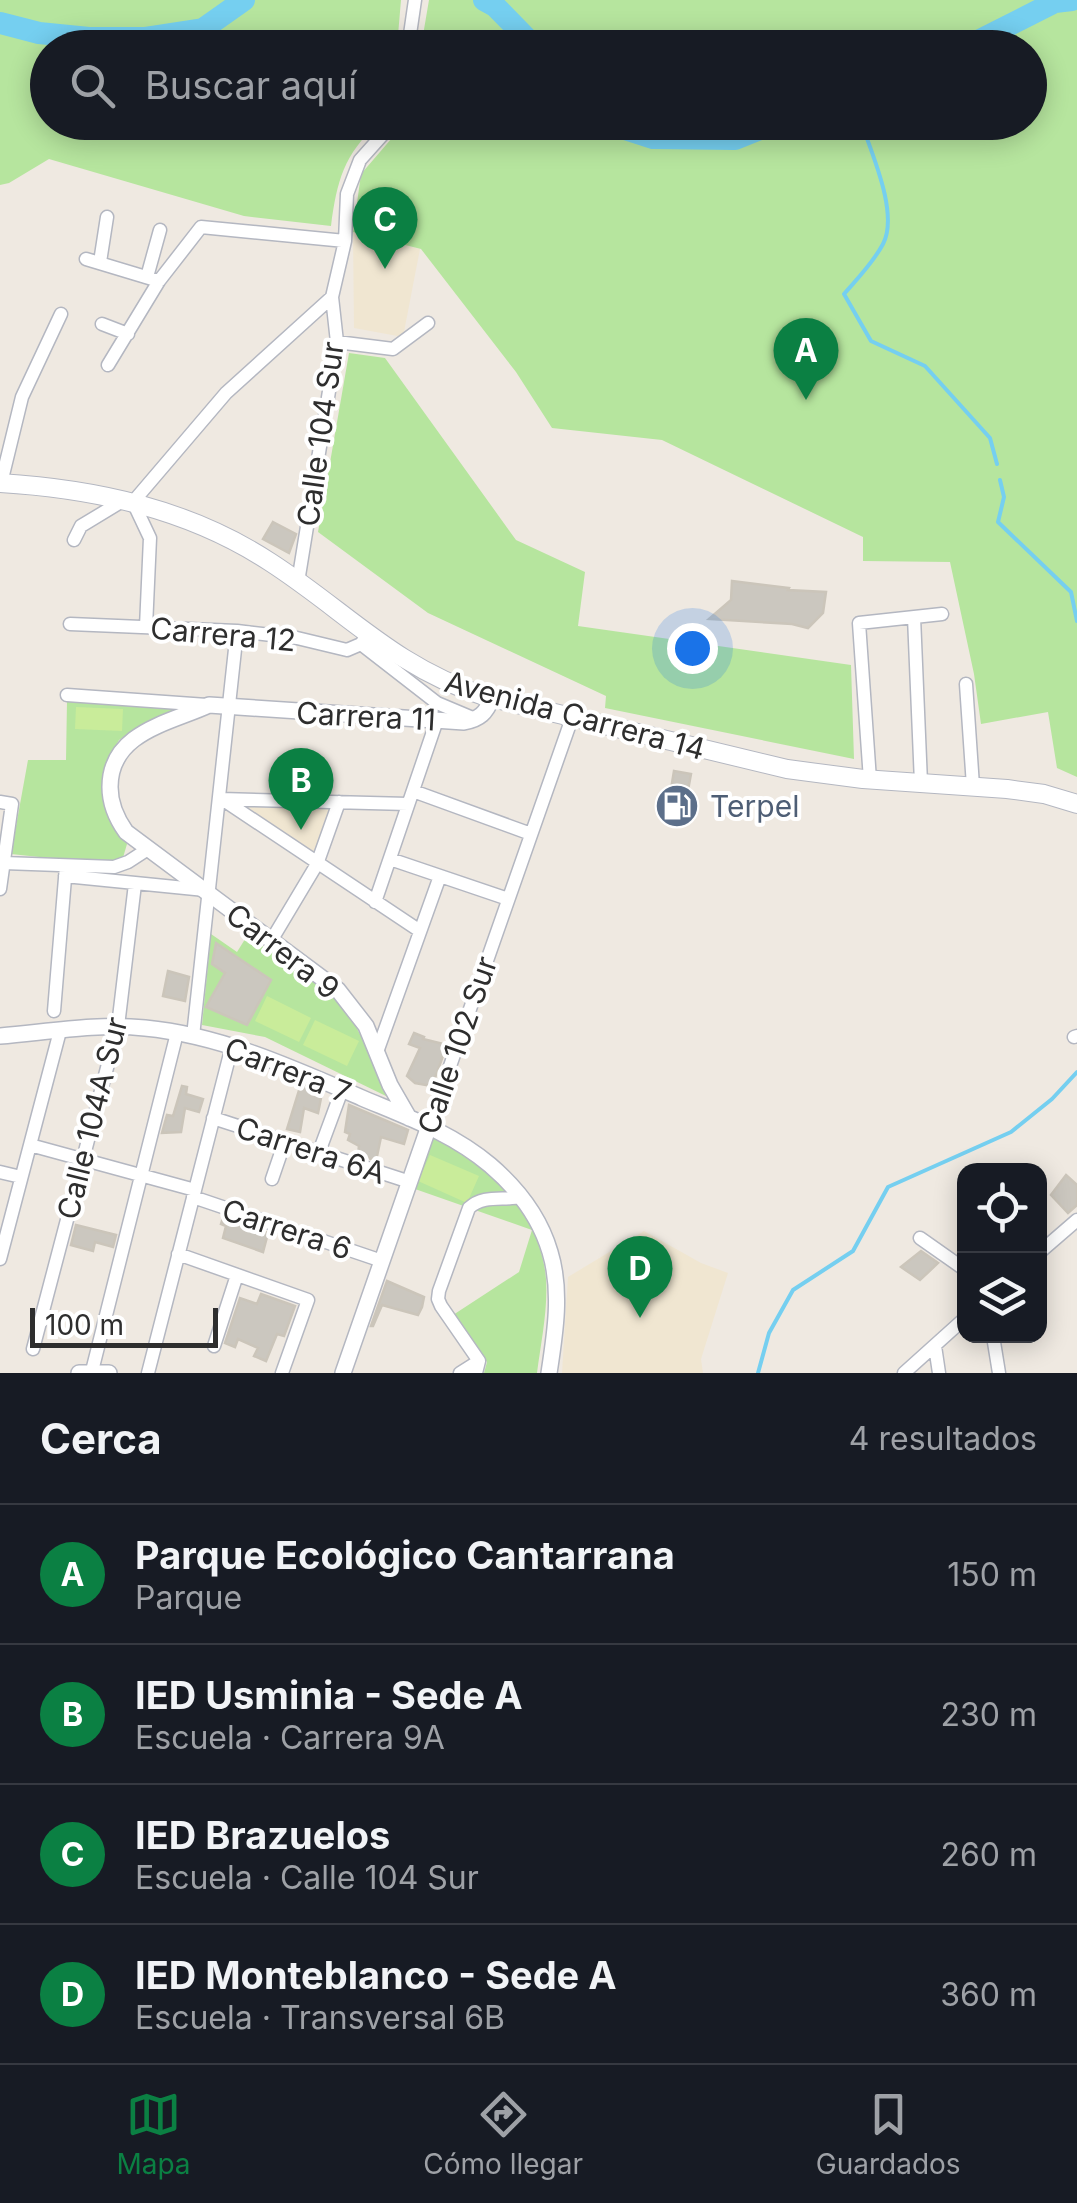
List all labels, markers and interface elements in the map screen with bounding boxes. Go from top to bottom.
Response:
search box [30,30,1047,140]
icon: search [65,58,120,113]
text: Buscar aquí [145,62,357,108]
pin: C [352,186,418,269]
pin: A [774,318,838,400]
street label: Calle 104 Sur [289,339,351,529]
street label: Carrera 12 [149,610,297,658]
your location [667,623,718,674]
street label: Avenida Carrera 14 [441,663,709,767]
street label: Carrera 11 [295,694,437,738]
pin: B [268,748,334,830]
fuel station icon: Terpel [654,783,700,829]
place label: Terpel [710,788,799,824]
street label: Carrera 9 [219,896,347,1006]
street label: Calle 102 Sur [410,952,504,1138]
street label: Calle 104A Sur [49,1013,135,1223]
street label: Carrera 7 [220,1029,356,1111]
street label: Carrera 6A [232,1109,390,1191]
map controls [957,1163,1047,1343]
button: locate [957,1163,1047,1253]
street label: Carrera 6 [218,1191,356,1267]
pin: D [608,1236,672,1318]
button: layers [957,1253,1047,1343]
scale bar [30,1303,218,1348]
text: 100 m [45,1308,124,1342]
text: Cerca [40,1413,162,1464]
text: 4 resultados [849,1419,1037,1458]
text: Parque Ecológico Cantarrana [135,1532,675,1578]
text: A [61,1555,84,1594]
text: 150 m [947,1555,1037,1594]
text: Parque [135,1578,242,1617]
text: IED Usminia - Sede A [135,1672,523,1718]
text: B [62,1695,83,1734]
text: 230 m [941,1695,1037,1734]
text: Escuela · Carrera 9A [135,1718,445,1757]
text: IED Brazuelos [135,1812,390,1858]
text: C [61,1835,84,1874]
text: 260 m [940,1835,1037,1874]
text: Escuela · Calle 104 Sur [135,1858,479,1897]
text: IED Monteblanco - Sede A [135,1952,617,1998]
text: D [61,1975,84,2014]
text: 360 m [940,1975,1037,2014]
text: Escuela · Transversal 6B [135,1998,505,2037]
tab: Mapa [116,2087,191,2181]
tab: Cómo llegar [423,2087,583,2181]
tab: Guardados [816,2087,961,2181]

